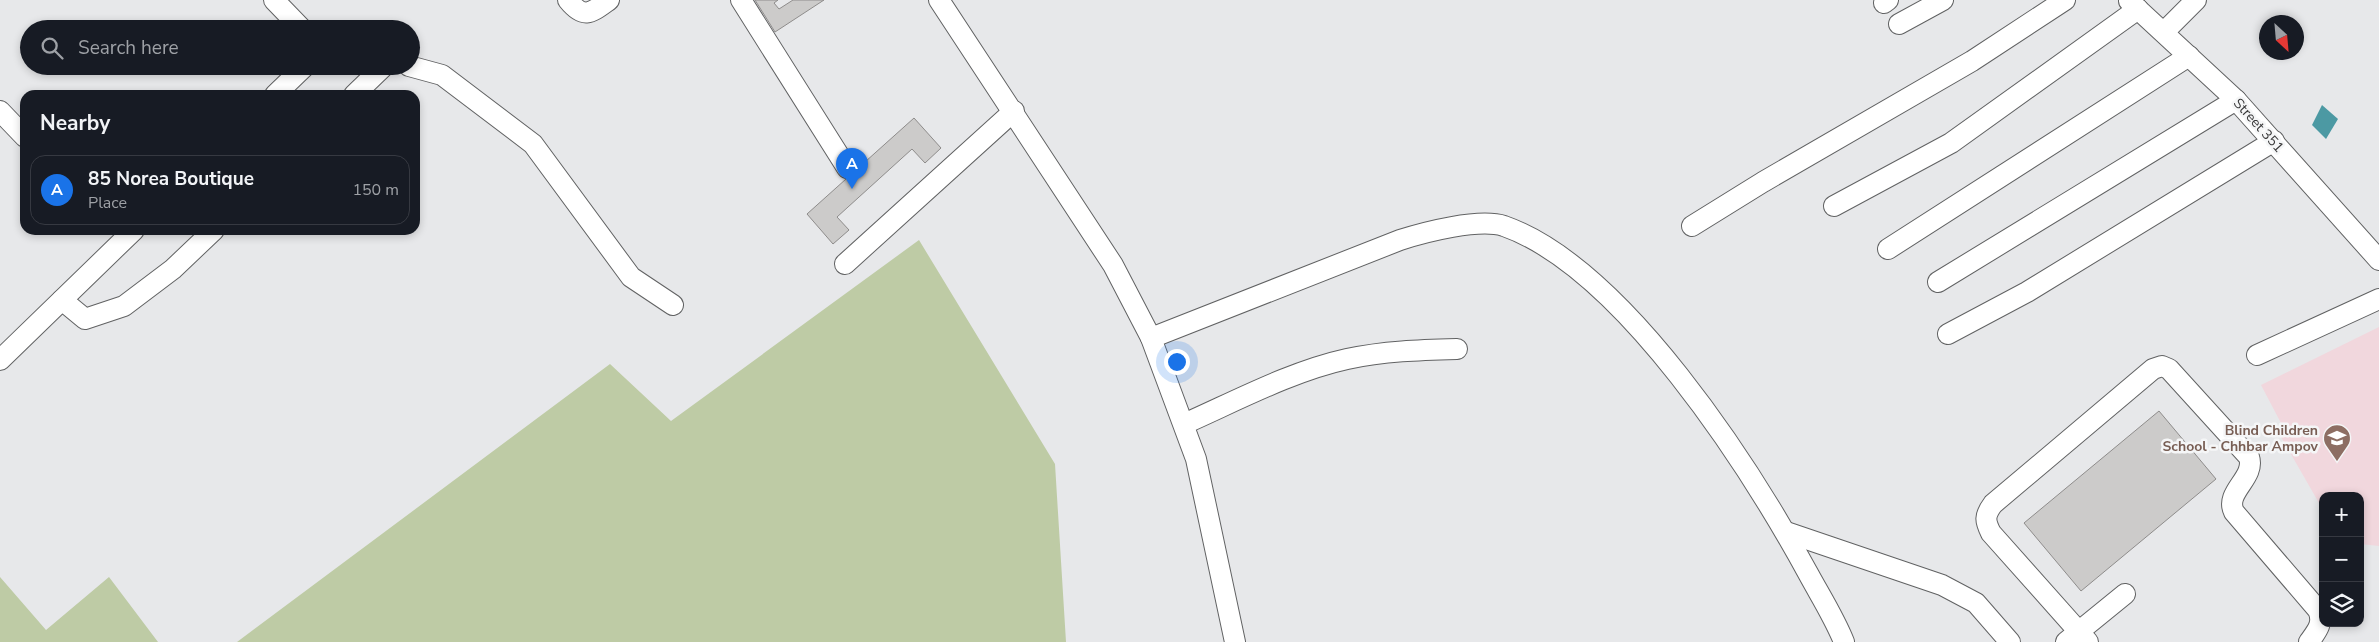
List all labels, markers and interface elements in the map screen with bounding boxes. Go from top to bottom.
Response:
north arrow [2259,15,2304,60]
search box [20,20,420,75]
icon: search [38,34,66,62]
text: Search here [78,35,179,61]
street label: Street 351 [2229,94,2288,157]
text: Nearby [40,109,110,137]
pin: A [836,148,868,189]
text: 85 Norea Boutique [88,166,254,192]
text: A [51,179,63,201]
text: 150 m [352,179,399,201]
text: Place [88,192,127,214]
your location [1164,349,1190,375]
place label: Blind Children School - Chhbar Ampov [2163,421,2319,456]
school or university icon: Blind Children School - Chhbar Ampov [2322,423,2352,462]
map controls [2319,492,2364,627]
button: + [2319,492,2364,537]
button: − [2319,537,2364,582]
button: layers [2319,582,2364,627]

